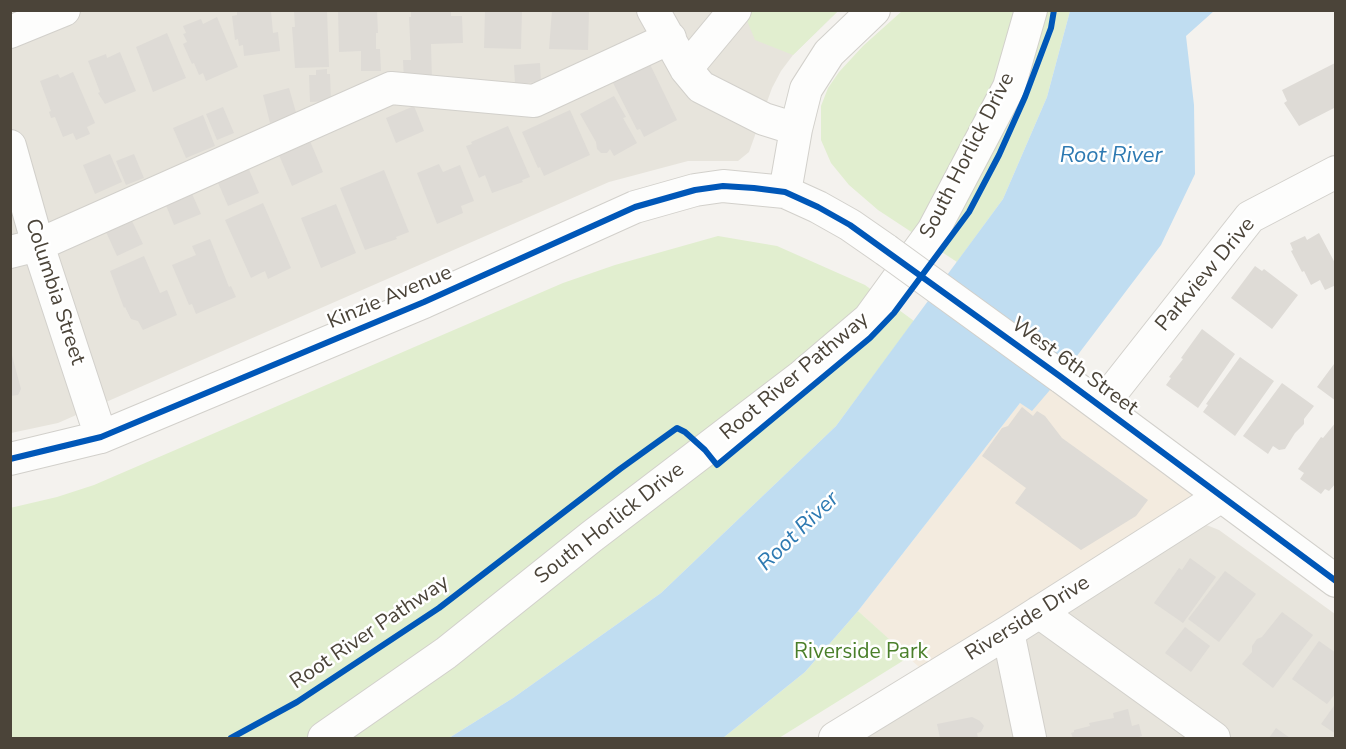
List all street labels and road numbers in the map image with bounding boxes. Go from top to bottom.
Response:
street label: South Horlick Drive [915,69,1021,243]
street label: Parkview Drive [1151,213,1261,337]
street label: Columbia Street [19,216,89,368]
street label: Kinzie Avenue [324,261,456,335]
street label: Root River Pathway [716,308,874,446]
street label: West 6th Street [1006,313,1142,421]
street label: South Horlick Drive [530,458,690,590]
street label: Root River Pathway [286,571,454,695]
street label: Riverside Drive [961,571,1095,667]

